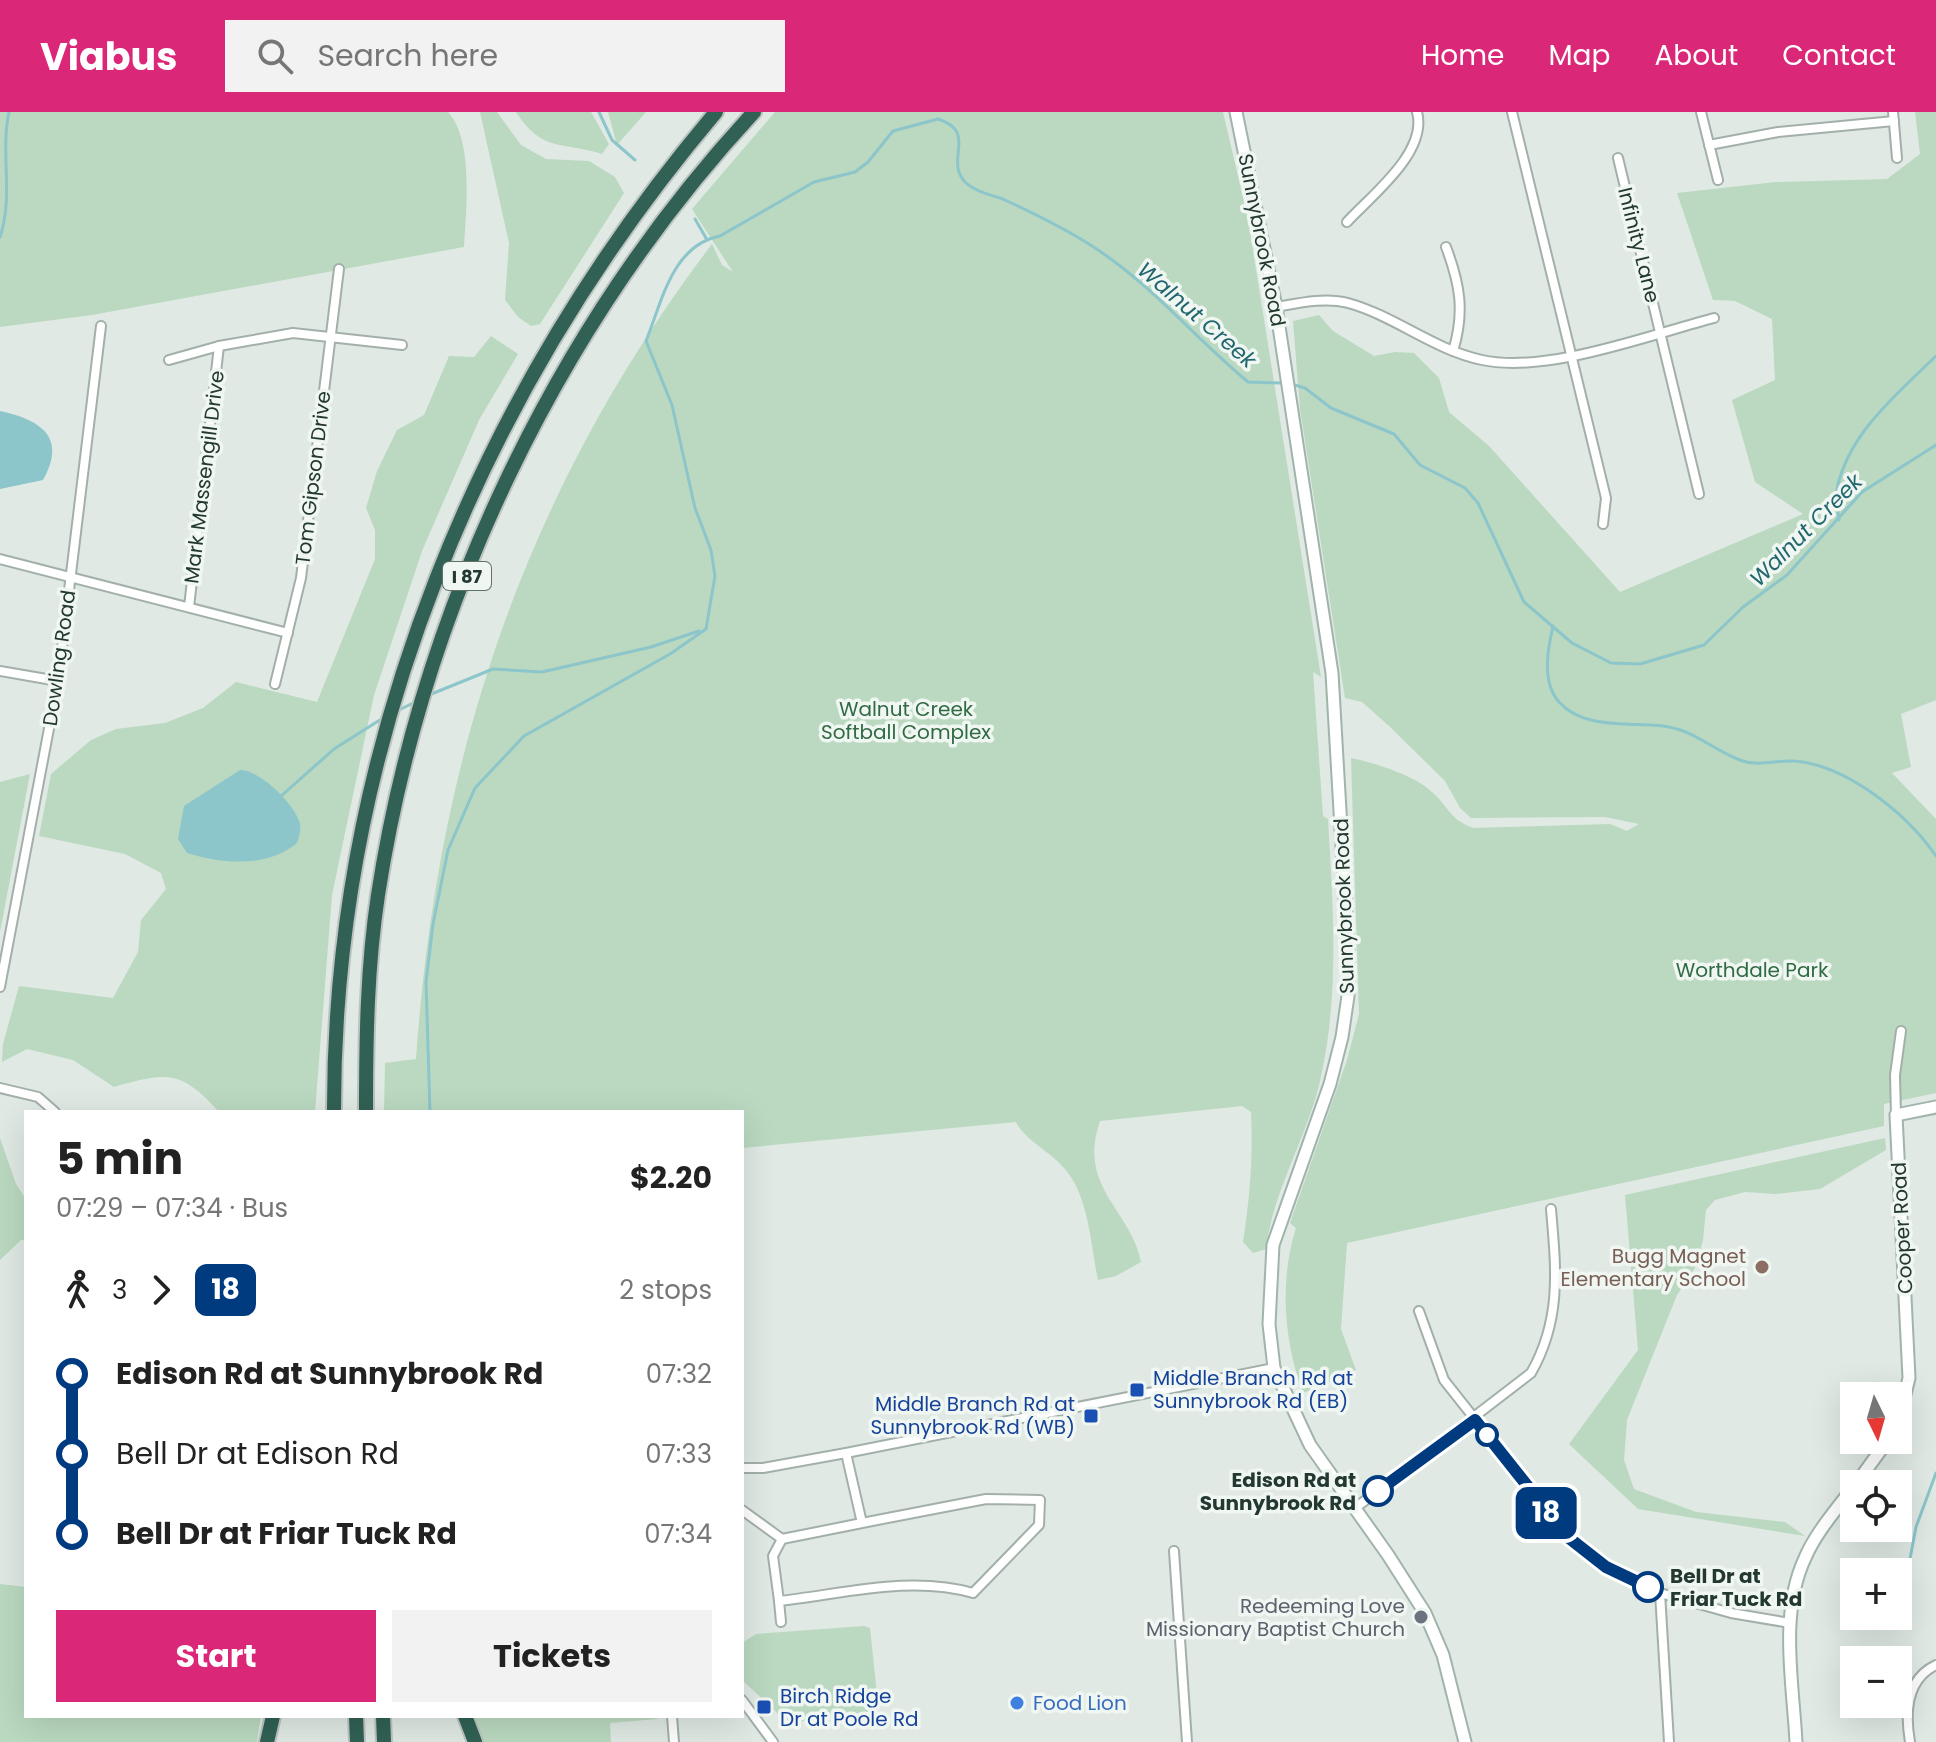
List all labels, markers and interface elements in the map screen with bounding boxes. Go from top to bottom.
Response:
search box [225,20,785,92]
text: Viabus [40,30,177,83]
icon: search [253,34,297,78]
text: Search here [317,34,498,77]
text: Home [1421,36,1504,75]
text: Map [1548,36,1610,75]
text: About [1654,36,1738,75]
text: Contact [1782,36,1896,75]
street label: Sunnybrook Road [1232,151,1292,329]
street label: Infinity Lane [1611,184,1667,306]
water label: Walnut Creek [1131,255,1264,376]
street label: Mark Massengill Drive [177,369,231,585]
street label: Tom Gipson Drive [288,389,338,567]
water label: Walnut Creek [1743,465,1871,593]
road number: I 87 [443,562,491,590]
street label: Dowling Road [36,588,82,728]
park label: Walnut Creek Softball Complex [821,695,991,746]
street label: Sunnybrook Road [1327,818,1361,994]
park label: Worthdale Park [1676,956,1829,984]
text: 5 min [56,1128,183,1189]
text: $2.20 [630,1156,712,1199]
street label: Cooper Road [1885,1161,1919,1295]
text: 07:29 – 07:34 · Bus [56,1190,288,1226]
place label: Bugg Magnet Elementary School [1561,1242,1746,1293]
marker: Bugg Magnet Elementary School [1753,1258,1771,1276]
icon: walk [56,1268,100,1312]
icon: forward [139,1268,183,1312]
text: 18 [211,1270,240,1309]
text: 3 [112,1272,127,1308]
text: 2 stops [619,1272,712,1308]
text: Edison Rd at Sunnybrook Rd [116,1352,543,1395]
text: 07:32 [646,1356,712,1392]
place label: Middle Branch Rd at Sunnybrook Rd (EB) [1153,1364,1353,1415]
marker: Middle Branch Rd at Sunnybrook Rd (EB) [1128,1381,1146,1399]
north arrow [1840,1382,1912,1454]
map controls [1840,1382,1912,1718]
place label: Middle Branch Rd at Sunnybrook Rd (WB) [870,1390,1075,1441]
marker: Middle Branch Rd at Sunnybrook Rd (WB) [1082,1407,1100,1425]
unlabelled marker [1476,1424,1498,1446]
text: Bell Dr at Edison Rd [116,1432,399,1475]
text: 07:33 [645,1436,712,1472]
place label: Edison Rd at Sunnybrook Rd [1200,1466,1356,1517]
button: locate [1840,1470,1912,1542]
marker: Edison Rd at Sunnybrook Rd [1363,1476,1393,1506]
line badge: 18 [1510,1487,1582,1539]
text: 18 [1532,1493,1560,1532]
text: Bell Dr at Friar Tuck Rd [116,1512,457,1555]
text: 07:34 [644,1516,712,1552]
button: + [1840,1558,1912,1630]
place label: Bell Dr at Friar Tuck Rd [1670,1562,1802,1613]
marker: Bell Dr at Friar Tuck Rd [1633,1572,1663,1602]
place label: Redeeming Love Missionary Baptist Church [1146,1592,1405,1643]
marker: Redeeming Love Missionary Baptist Church [1412,1608,1430,1626]
button: Start [56,1610,376,1702]
button: Tickets [392,1610,712,1702]
button: − [1840,1646,1912,1718]
place label: Birch Ridge Dr at Poole Rd [780,1682,919,1733]
place label: Food Lion [1033,1689,1127,1717]
marker: Food Lion [1008,1694,1026,1712]
marker: Birch Ridge Dr at Poole Rd [755,1698,773,1716]

